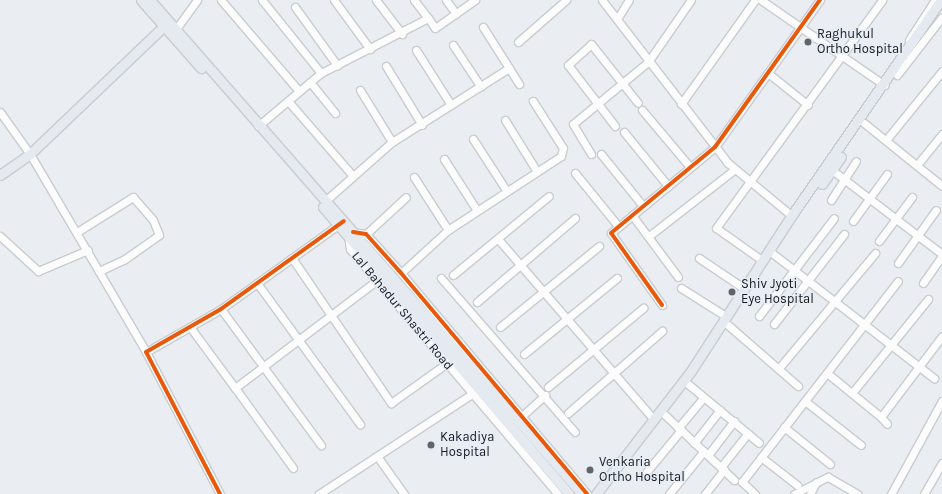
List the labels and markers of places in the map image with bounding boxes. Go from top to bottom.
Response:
place label: Raghukul Ortho Hospital [817,27,903,58]
marker: Raghukul Ortho Hospital [802,36,814,48]
place label: Shiv Jyoti Eye Hospital [741,277,814,308]
marker: Shiv Jyoti Eye Hospital [726,286,738,298]
place label: Kakadiya Hospital [440,430,494,461]
marker: Kakadiya Hospital [425,439,437,451]
place label: Venkaria Ortho Hospital [599,455,685,486]
marker: Venkaria Ortho Hospital [584,464,596,476]

